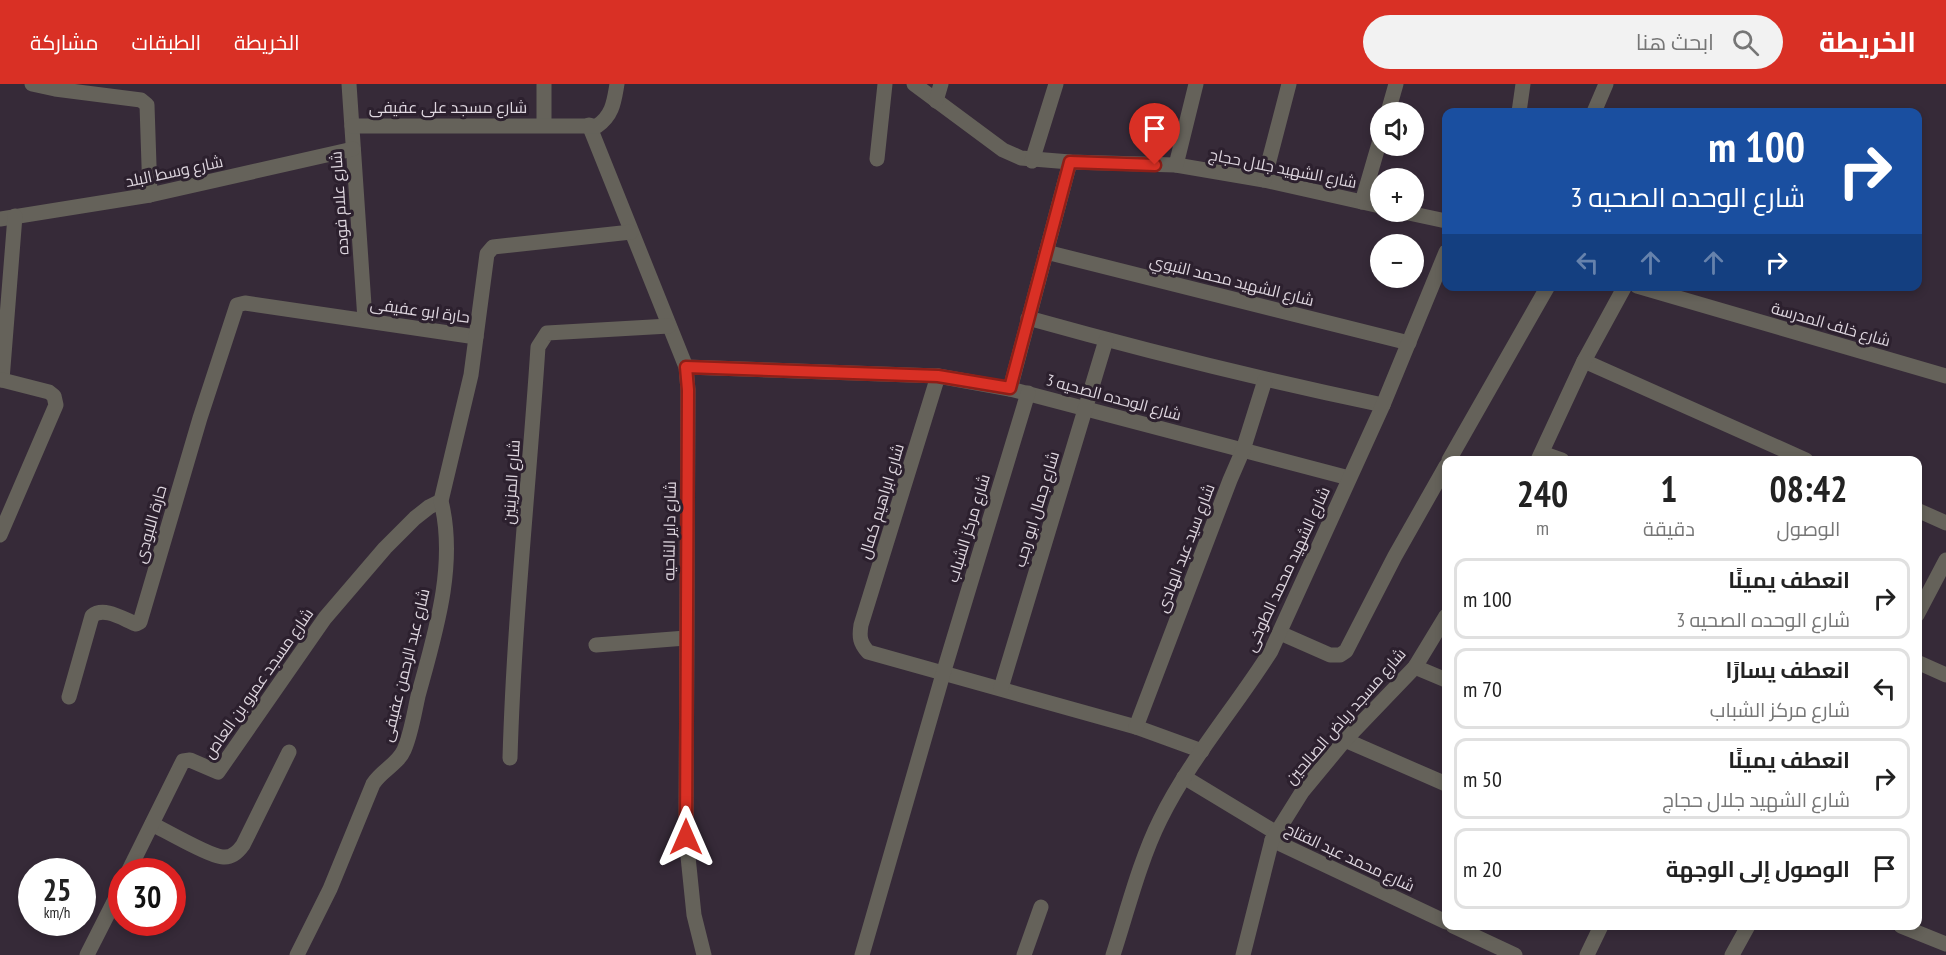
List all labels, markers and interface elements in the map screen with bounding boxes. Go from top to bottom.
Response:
search box [1363,15,1783,69]
text: الخريطة [1819,23,1916,60]
icon: search [1729,26,1762,59]
text: ابحث هنا [1636,28,1714,56]
text: مشاركة [30,29,99,56]
text: الطبقات [132,29,201,56]
text: الخريطة [234,29,300,56]
street label: شارع مسجد على عفيفى [369,97,527,119]
map controls [1370,102,1424,288]
button: sound [1370,102,1424,156]
pin [1129,103,1180,165]
icon: arrive [1138,112,1171,145]
text: 100 m [1708,119,1805,174]
icon: right [1826,132,1904,210]
street label: شارع الشهيد جلال حجاج [1207,144,1359,194]
street label: شارع علام فوده [325,150,355,256]
street label: شارع وسط البلد [123,151,225,193]
button: + [1370,168,1424,222]
text: شارع الوحده الصحيه 3 [1570,180,1805,214]
button: − [1370,234,1424,288]
icon: left [1571,246,1604,279]
icon: ahead [1634,246,1667,279]
icon: ahead [1697,246,1730,279]
icon: right [1760,246,1793,279]
street label: شارع الشهيد محمد النبوي [1147,250,1316,314]
street label: حارة ابو عفيفى [369,293,471,328]
street label: شارع خلف المدرسة [1768,297,1893,353]
street label: شارع الوحده الصحيه 3 [1044,369,1184,427]
street label: شارع المزينين [498,439,526,525]
street label: شارع ابراهيم كمال [854,441,910,562]
street label: شارع جمال ابو رجب [1009,449,1065,570]
text: 1 [1660,465,1678,512]
text: 08:42 [1770,465,1847,512]
text: 240 [1517,470,1568,517]
street label: شارع مركز الشباب [942,471,996,585]
street label: شارع داير الناحيه [658,481,682,581]
street label: شارع سيد عبد الهادى [1151,481,1221,616]
street label: حارة اللبودى [129,483,172,566]
street label: شارع الشهيد محمد الطوخى [1240,483,1336,656]
text: m [1536,515,1549,541]
text: دقيقة [1643,516,1695,542]
text: الوصول [1777,516,1840,542]
text: انعطف يمينًا [1728,566,1850,594]
icon: right [1868,582,1901,615]
text: 100 m [1463,585,1512,613]
street label: شارع عبد الرحمن عفيفى [376,586,436,744]
street label: شارع مسجد عمرو بن العاص [199,604,319,763]
text: شارع الوحده الصحيه 3 [1676,607,1850,633]
street label: شارع مسجد رياض الصالحين [1280,644,1411,790]
text: انعطف يسارًا [1726,656,1850,684]
icon: left [1868,672,1901,705]
text: 70 m [1463,675,1502,703]
text: شارع مركز الشباب [1710,697,1850,723]
text: انعطف يمينًا [1728,746,1850,774]
icon: right [1868,762,1901,795]
text: 50 m [1463,765,1502,793]
text: شارع الشهيد جلال حجاج [1662,787,1850,813]
position arrow [654,805,718,869]
street label: شارع محمد عبد الفتاح [1281,818,1418,898]
icon: arrive [1868,852,1901,885]
text: 20 m [1463,855,1502,883]
text: الوصول إلى الوجهة [1666,855,1850,883]
speed limit sign: 30 [108,858,186,936]
text: 25 [43,870,71,909]
text: km/h [44,903,70,922]

